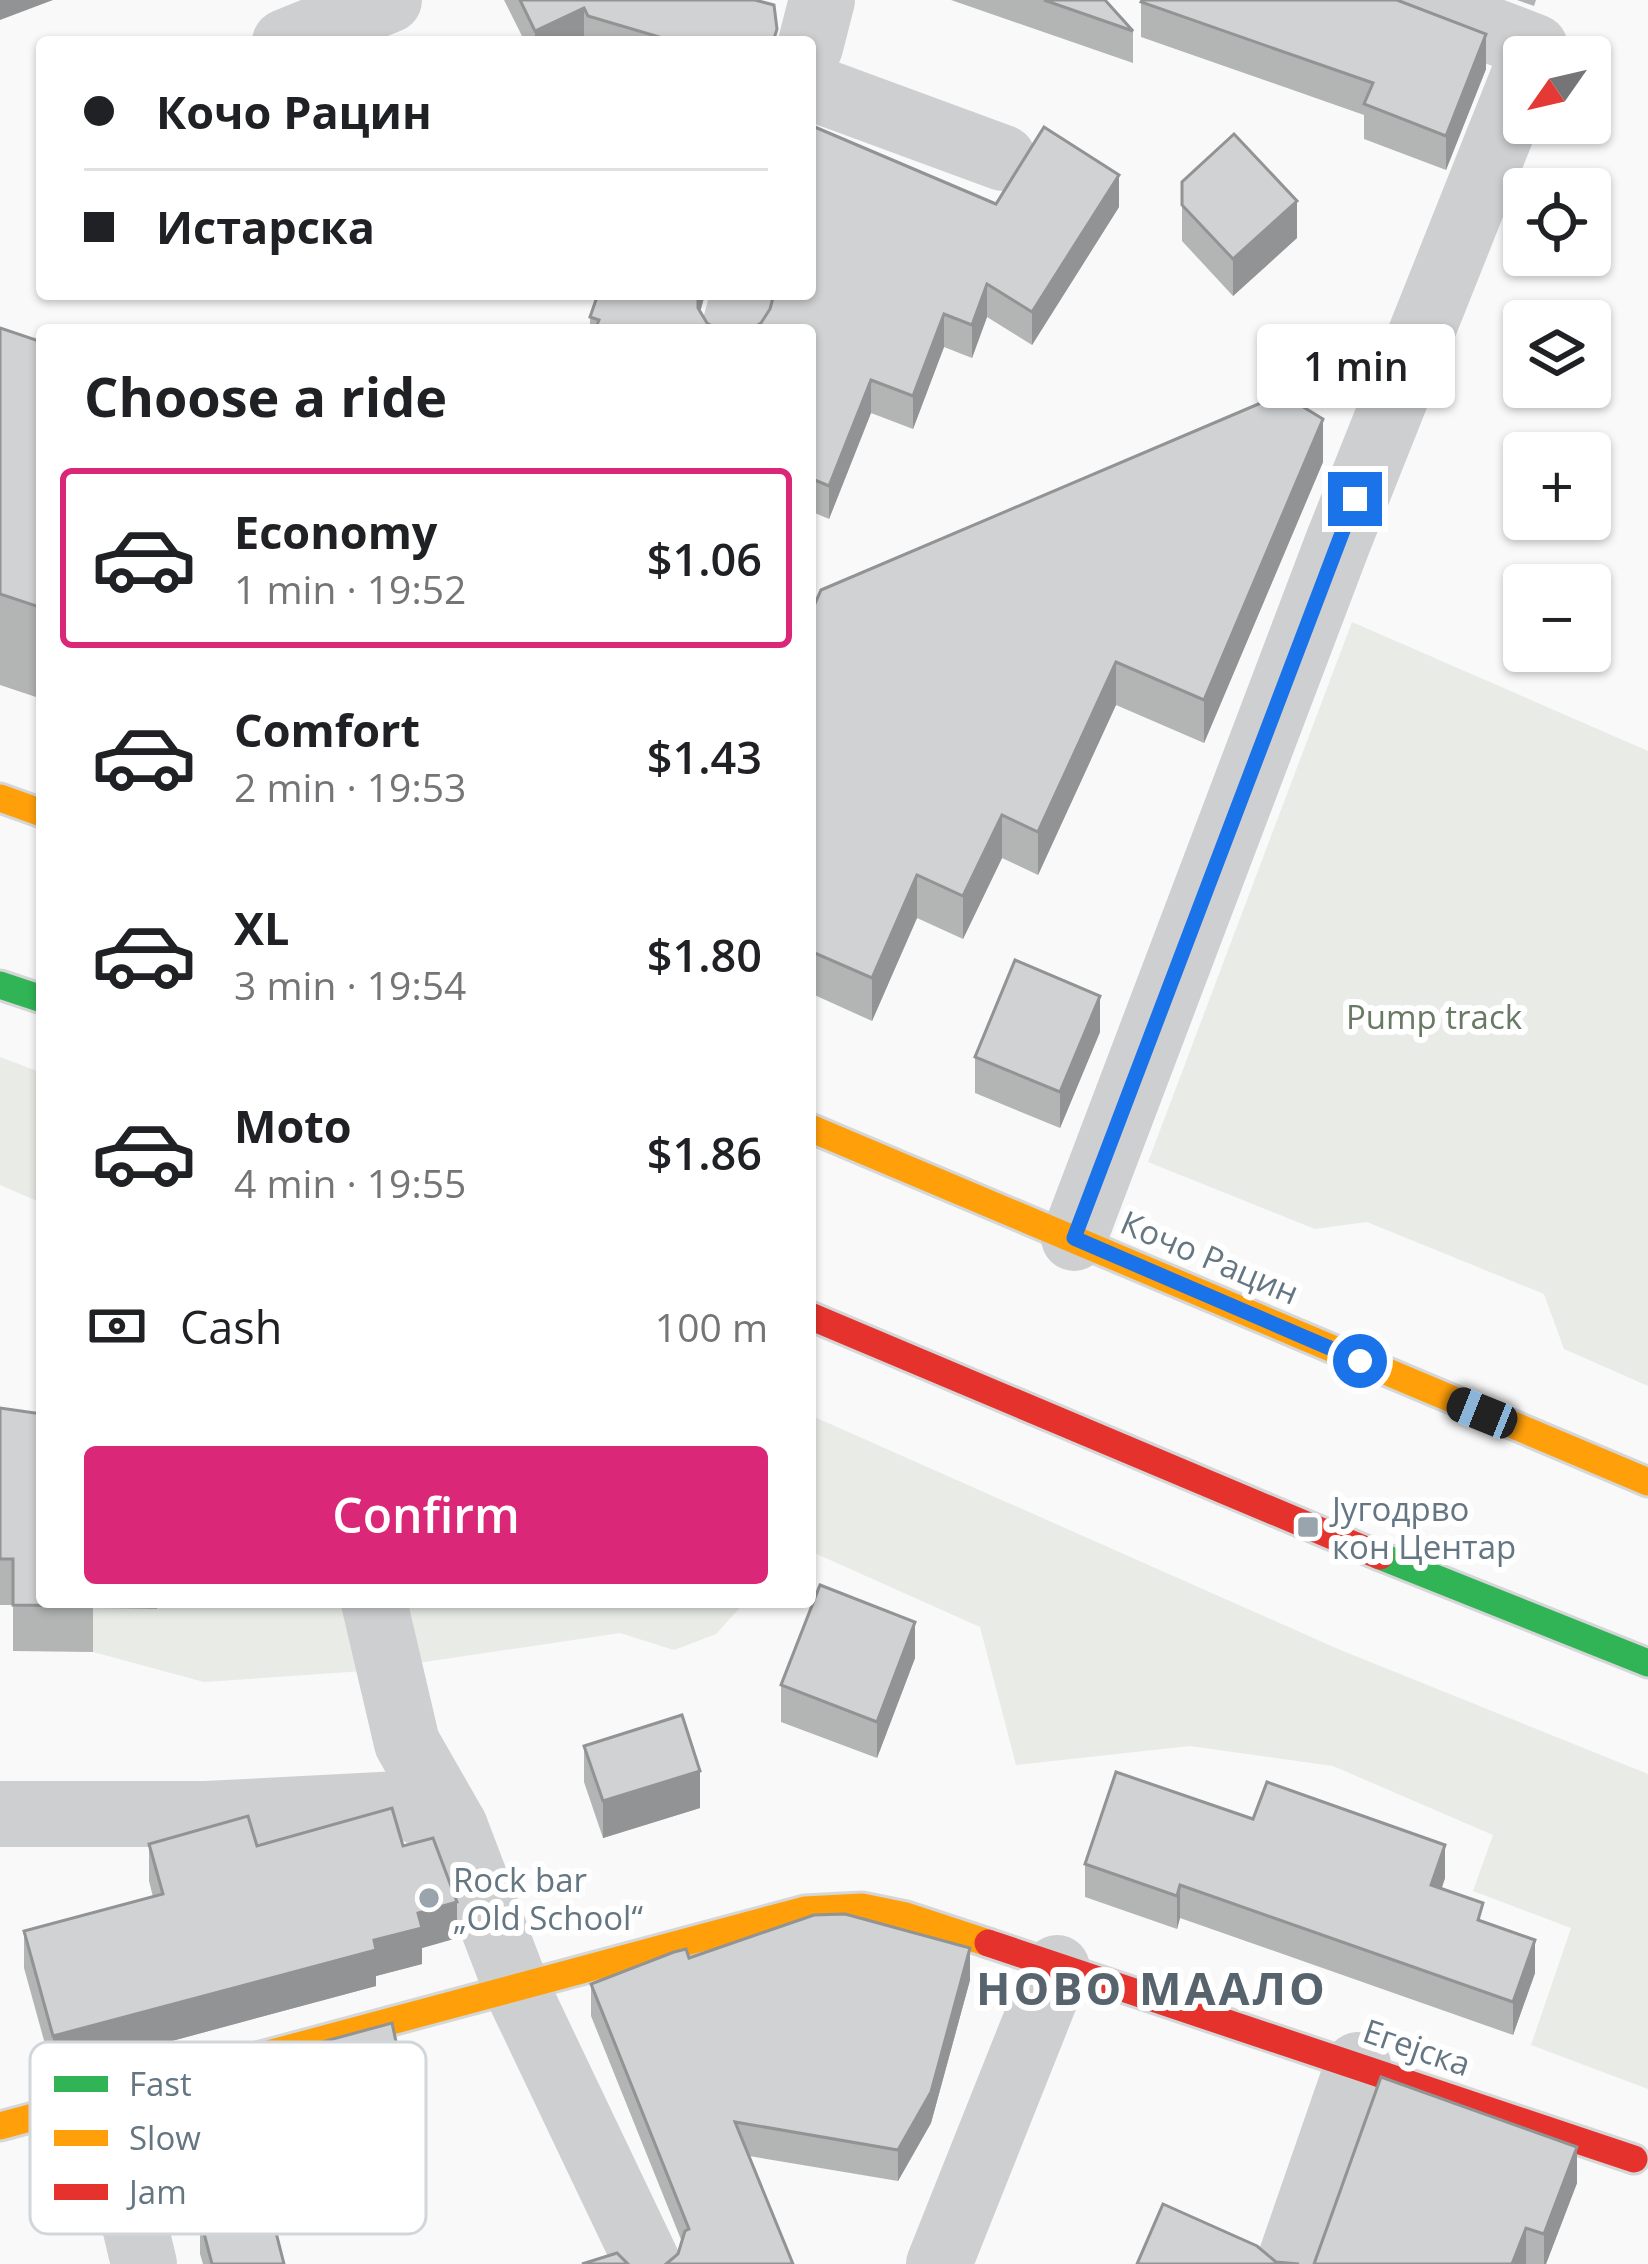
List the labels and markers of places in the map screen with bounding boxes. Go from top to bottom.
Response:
place label: Југодрво кон Центар [1329,1486,1516,1569]
marker: Југодрво кон Центар [1295,1514,1321,1540]
place label: Rock bar „Old School“ [453,1857,643,1940]
marker: Rock bar „Old School“ [416,1885,442,1911]

